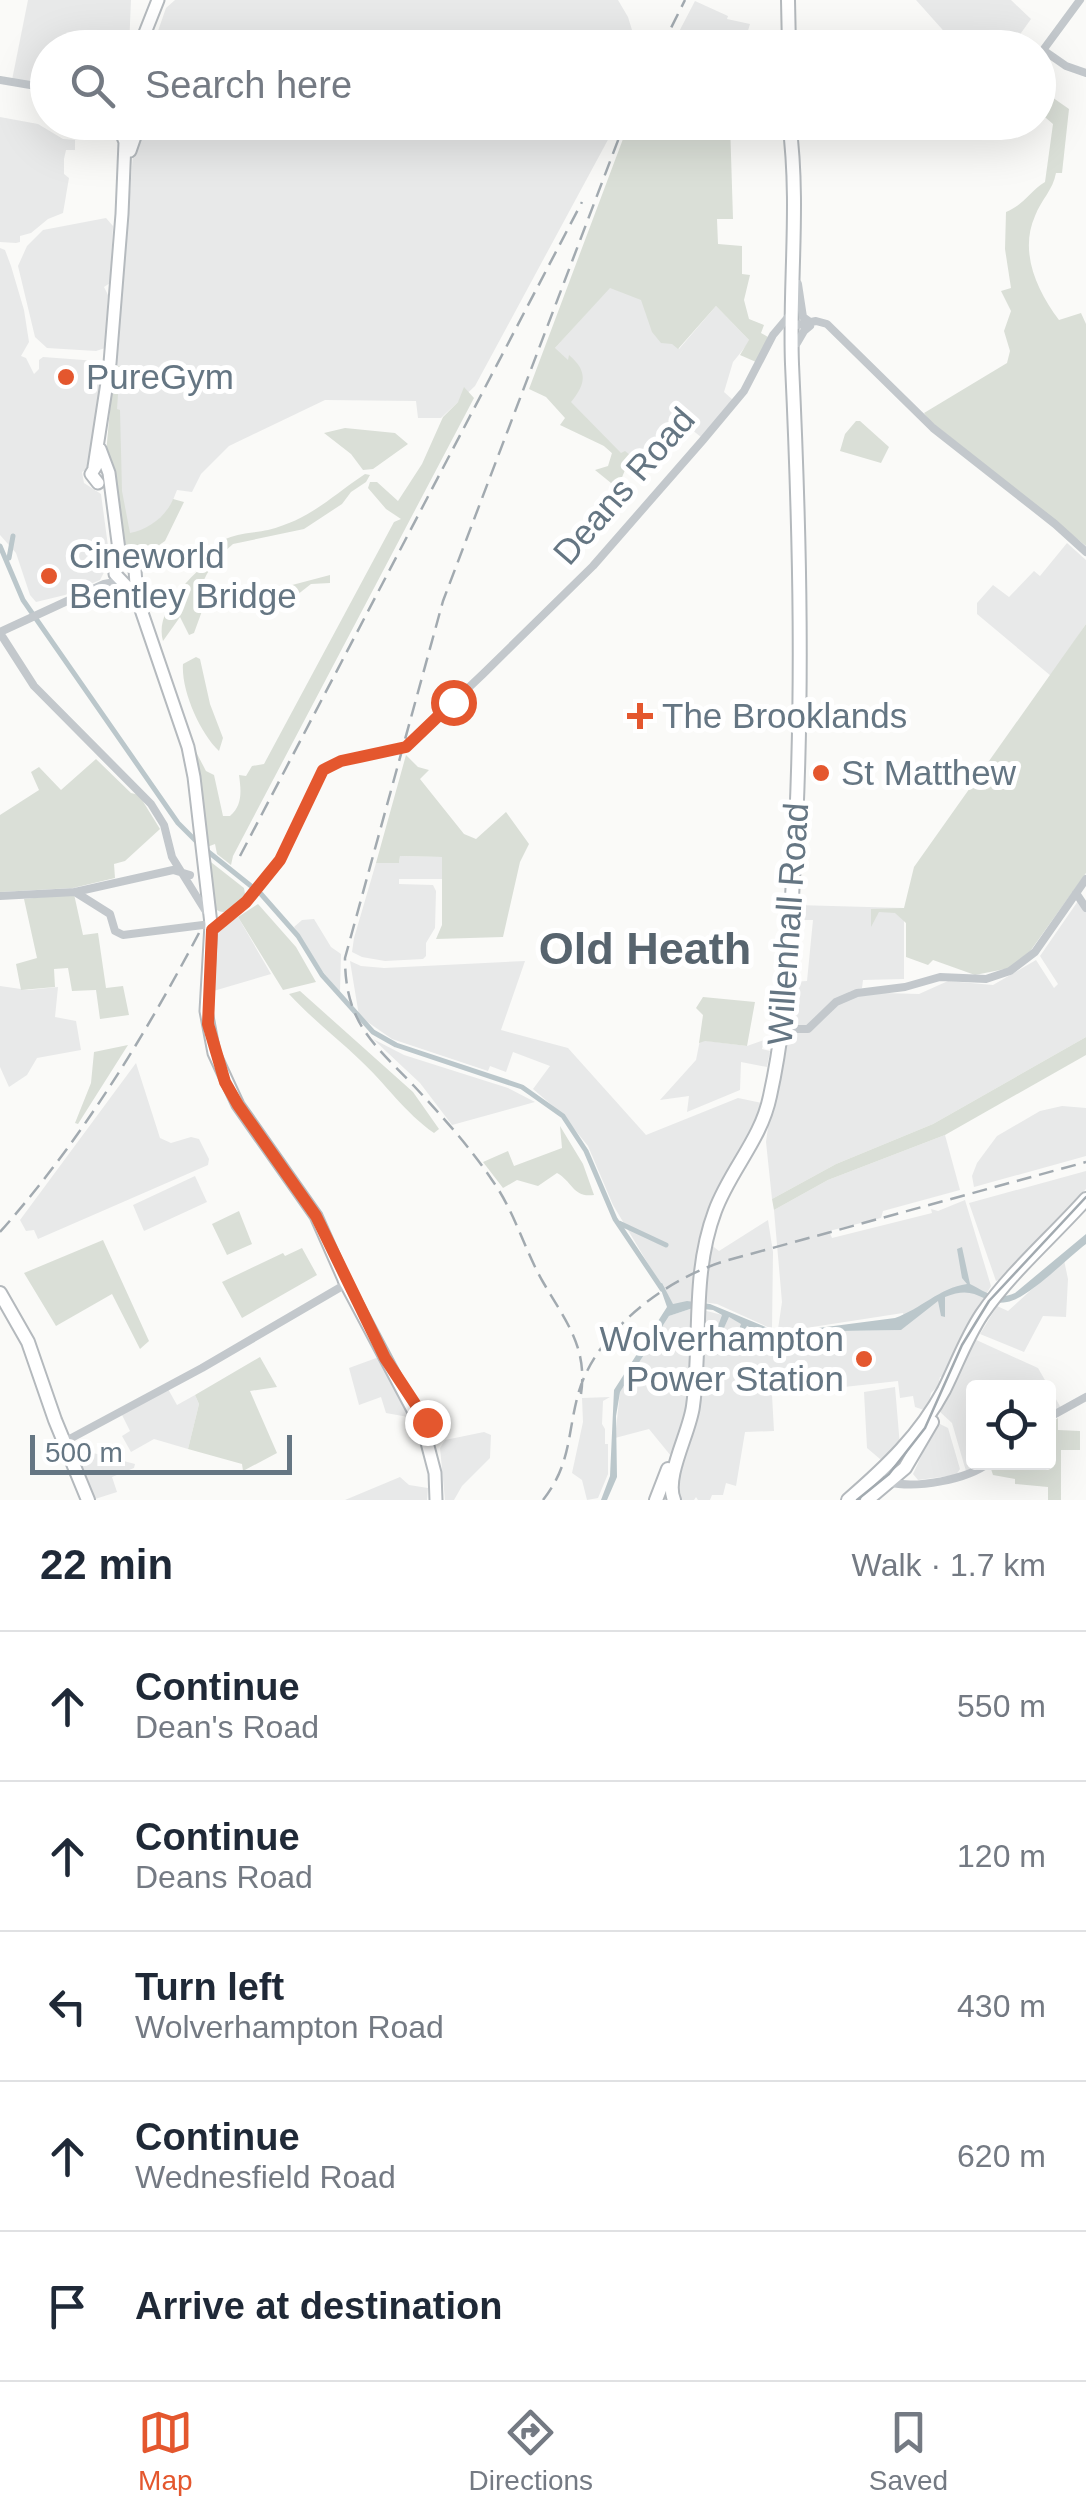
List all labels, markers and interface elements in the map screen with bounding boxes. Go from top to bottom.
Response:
search box [30,30,1056,140]
icon: search [65,58,120,113]
text: Search here [145,64,352,106]
place label: PureGym [86,357,234,396]
marker: PureGym [55,366,77,388]
street label: Deans Road [545,399,702,572]
place label: Cineworld Bentley Bridge [69,536,297,615]
marker: Cineworld Bentley Bridge [38,565,60,587]
route start [431,680,477,726]
place label: The Brooklands [662,696,907,735]
marker: The Brooklands [627,703,653,729]
place label: St Matthew [841,753,1017,792]
marker: St Matthew [810,762,832,784]
street label: Willenhall Road [760,801,815,1047]
district label: Old Heath [539,923,751,974]
place label: Wolverhampton Power Station [600,1319,844,1398]
marker: Wolverhampton Power Station [853,1348,875,1370]
map controls [966,1380,1056,1470]
button: locate [966,1380,1056,1470]
route end [405,1400,451,1446]
scale bar [30,1430,292,1474]
text: 500 m [45,1437,123,1468]
text: 22 min [40,1541,173,1588]
text: Walk · 1.7 km [852,1547,1046,1583]
text: Continue [135,1666,300,1708]
icon: ahead [40,1679,95,1734]
text: 550 m [957,1688,1046,1724]
text: Dean's Road [135,1709,319,1745]
text: Continue [135,1816,300,1858]
icon: ahead [40,1829,95,1884]
text: 120 m [957,1838,1046,1874]
text: Deans Road [135,1859,313,1895]
text: Turn left [135,1966,284,2008]
icon: left [40,1979,95,2034]
text: 430 m [957,1988,1046,2024]
text: Wolverhampton Road [135,2009,444,2045]
text: Continue [135,2116,300,2158]
icon: ahead [40,2129,95,2184]
text: 620 m [957,2138,1046,2174]
text: Wednesfield Road [135,2159,396,2195]
icon: arrive [40,2279,95,2334]
text: Arrive at destination [135,2285,502,2327]
tab: Map [138,2405,193,2497]
tab: Directions [469,2405,593,2497]
tab: Saved [869,2405,948,2497]

